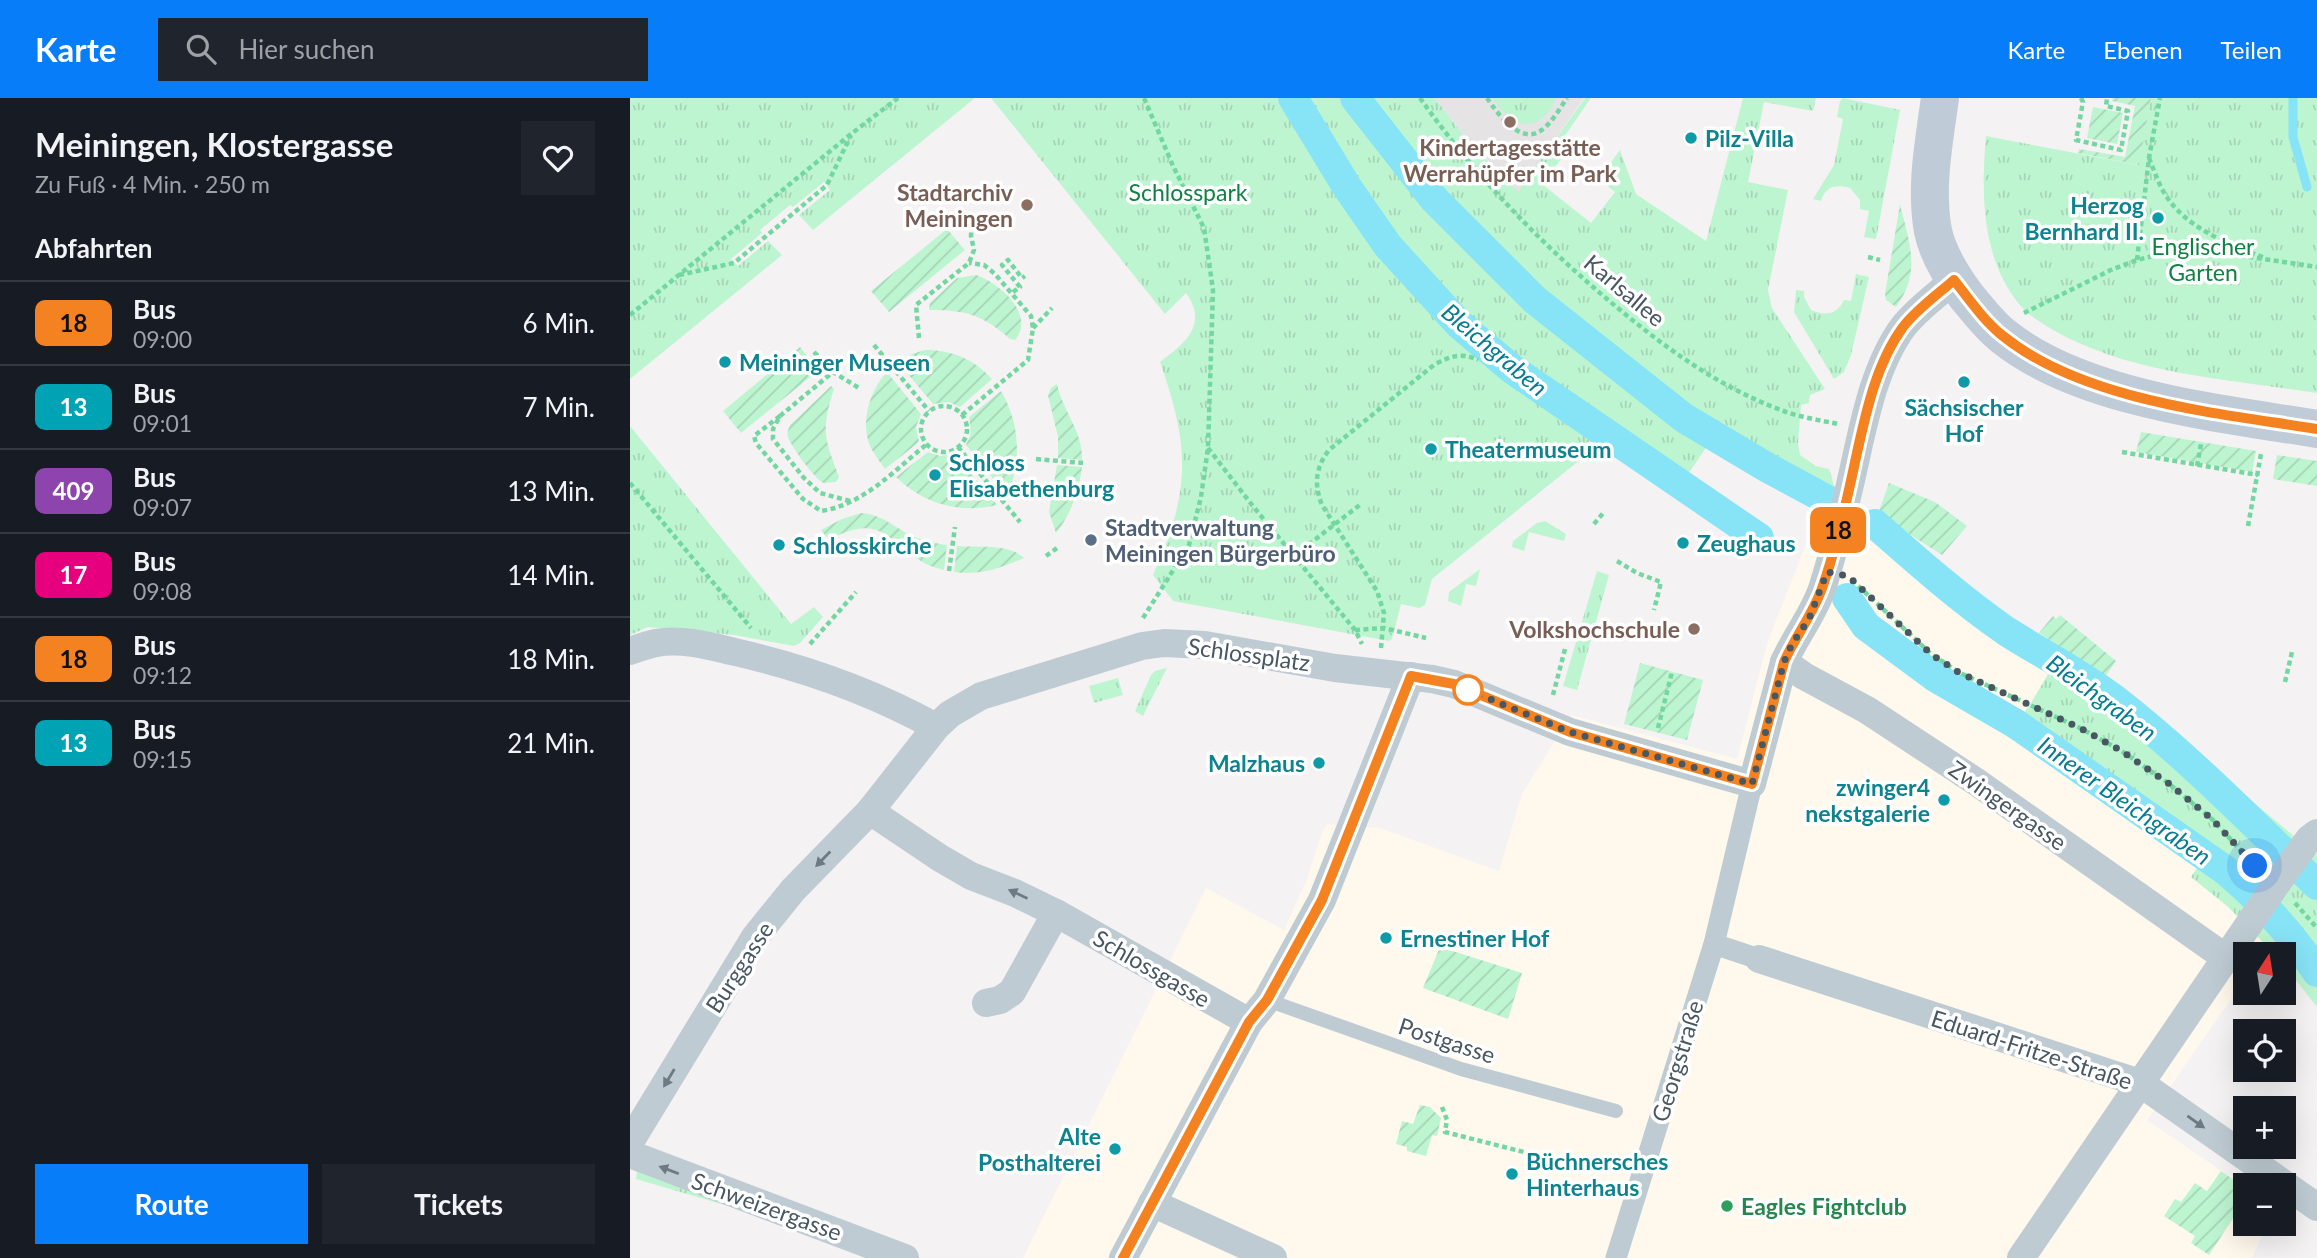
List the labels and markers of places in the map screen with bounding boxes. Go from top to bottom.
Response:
marker: Kindertagesstätte Werrahüpfer im Park [1502,114,1518,130]
place label: Pilz-Villa [1705,124,1794,152]
marker: Pilz-Villa [1683,130,1699,146]
place label: Kindertagesstätte Werrahüpfer im Park [1403,133,1617,187]
place label: Stadtarchiv Meiningen [897,178,1014,232]
place label: Herzog Bernhard II. [2025,191,2144,245]
marker: Stadtarchiv Meiningen [1019,197,1035,213]
marker: Herzog Bernhard II. [2150,210,2166,226]
place label: Meininger Museen [739,348,930,376]
marker: Meininger Museen [717,354,733,370]
marker: Sächsischer Hof [1956,374,1972,390]
place label: Sächsischer Hof [1904,393,2024,447]
place label: Theatermuseum [1445,435,1612,463]
marker: Theatermuseum [1423,441,1439,457]
place label: Schloss Elisabethenburg [949,448,1114,502]
marker: Schloss Elisabethenburg [927,467,943,483]
place label: Stadtverwaltung Meiningen Bürgerbüro [1105,513,1336,567]
place label: Zeughaus [1697,529,1796,557]
place label: Schlosskirche [793,531,932,559]
marker: Stadtverwaltung Meiningen Bürgerbüro [1083,532,1099,548]
marker: Zeughaus [1675,535,1691,551]
marker: Schlosskirche [771,537,787,553]
place label: Volkshochschule [1508,615,1680,643]
marker: Volkshochschule [1686,621,1702,637]
unlabelled marker [1453,675,1483,705]
place label: Malzhaus [1208,749,1305,777]
marker: Malzhaus [1311,755,1327,771]
place label: zwinger4 nekstgalerie [1805,773,1930,827]
marker: zwinger4 nekstgalerie [1936,792,1952,808]
place label: Ernestiner Hof [1400,924,1550,952]
marker: Ernestiner Hof [1378,930,1394,946]
place label: Alte Posthalterei [978,1122,1101,1176]
marker: Alte Posthalterei [1107,1141,1123,1157]
place label: Büchnersches Hinterhaus [1526,1147,1668,1201]
marker: Büchnersches Hinterhaus [1504,1166,1520,1182]
place label: Eagles Fightclub [1741,1192,1907,1220]
marker: Eagles Fightclub [1719,1198,1735,1214]

